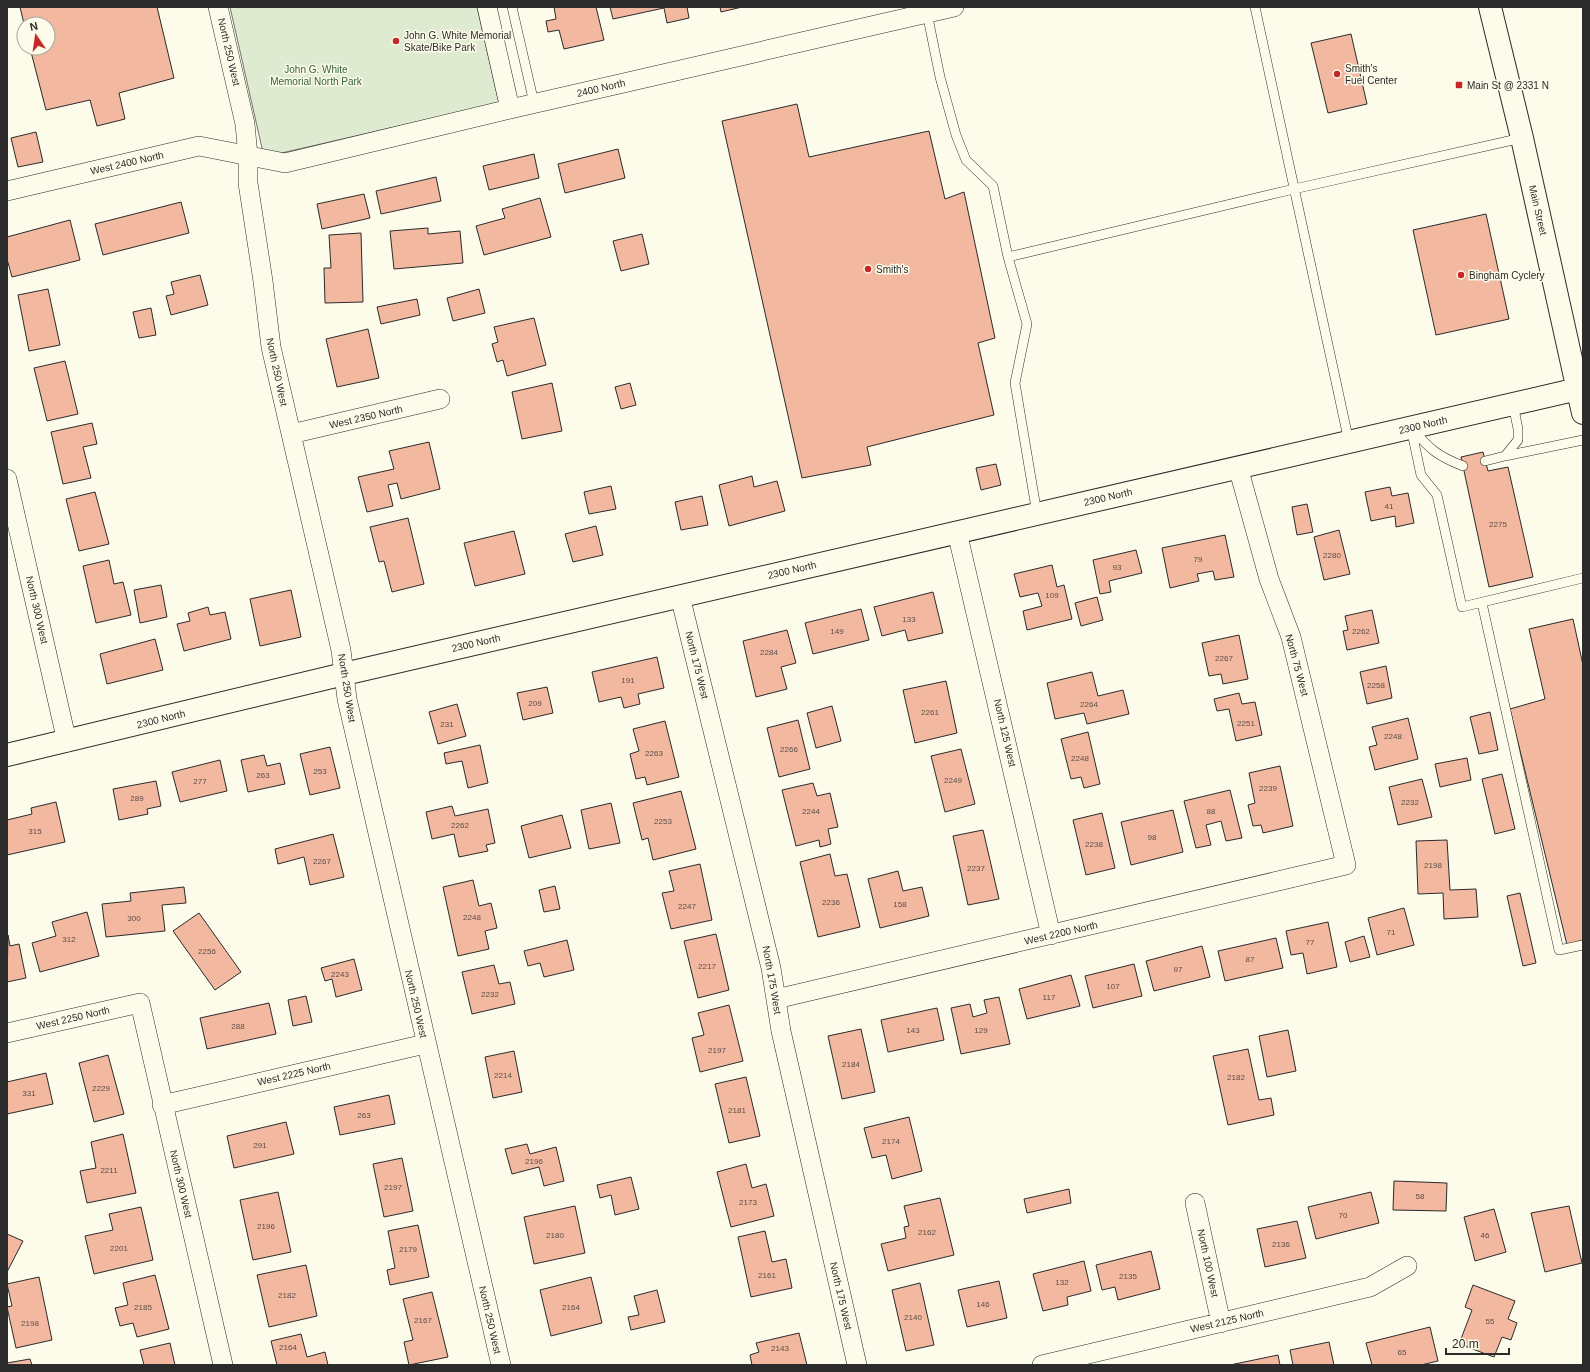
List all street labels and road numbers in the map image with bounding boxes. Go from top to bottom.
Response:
street label: North 250 West [216,17,242,87]
street label: 2400 North [576,77,626,99]
street label: West 2400 North [89,149,165,177]
street label: Main Street [1527,184,1549,236]
street label: North 250 West [264,337,290,407]
street label: West 2350 North [328,403,404,431]
street label: 2300 North [1398,414,1448,436]
street label: 2300 North [1083,486,1133,508]
street label: 2300 North [767,559,817,581]
street label: North 300 West [24,575,50,645]
street label: North 175 West [683,630,711,700]
street label: 2300 North [451,632,501,654]
street label: North 75 West [1283,633,1311,697]
street label: North 250 West [336,653,358,723]
street label: North 125 West [992,698,1018,768]
street label: 2300 North [136,708,186,730]
street label: West 2200 North [1023,919,1099,947]
street label: North 175 West [761,945,783,1015]
street label: North 250 West [403,969,429,1039]
street label: West 2250 North [35,1004,111,1032]
street label: West 2225 North [256,1060,332,1088]
street label: North 300 West [168,1149,194,1219]
street label: North 100 West [1195,1228,1221,1298]
street label: North 175 West [828,1261,854,1331]
street label: North 250 West [477,1285,503,1355]
street label: West 2125 North [1189,1307,1265,1335]

